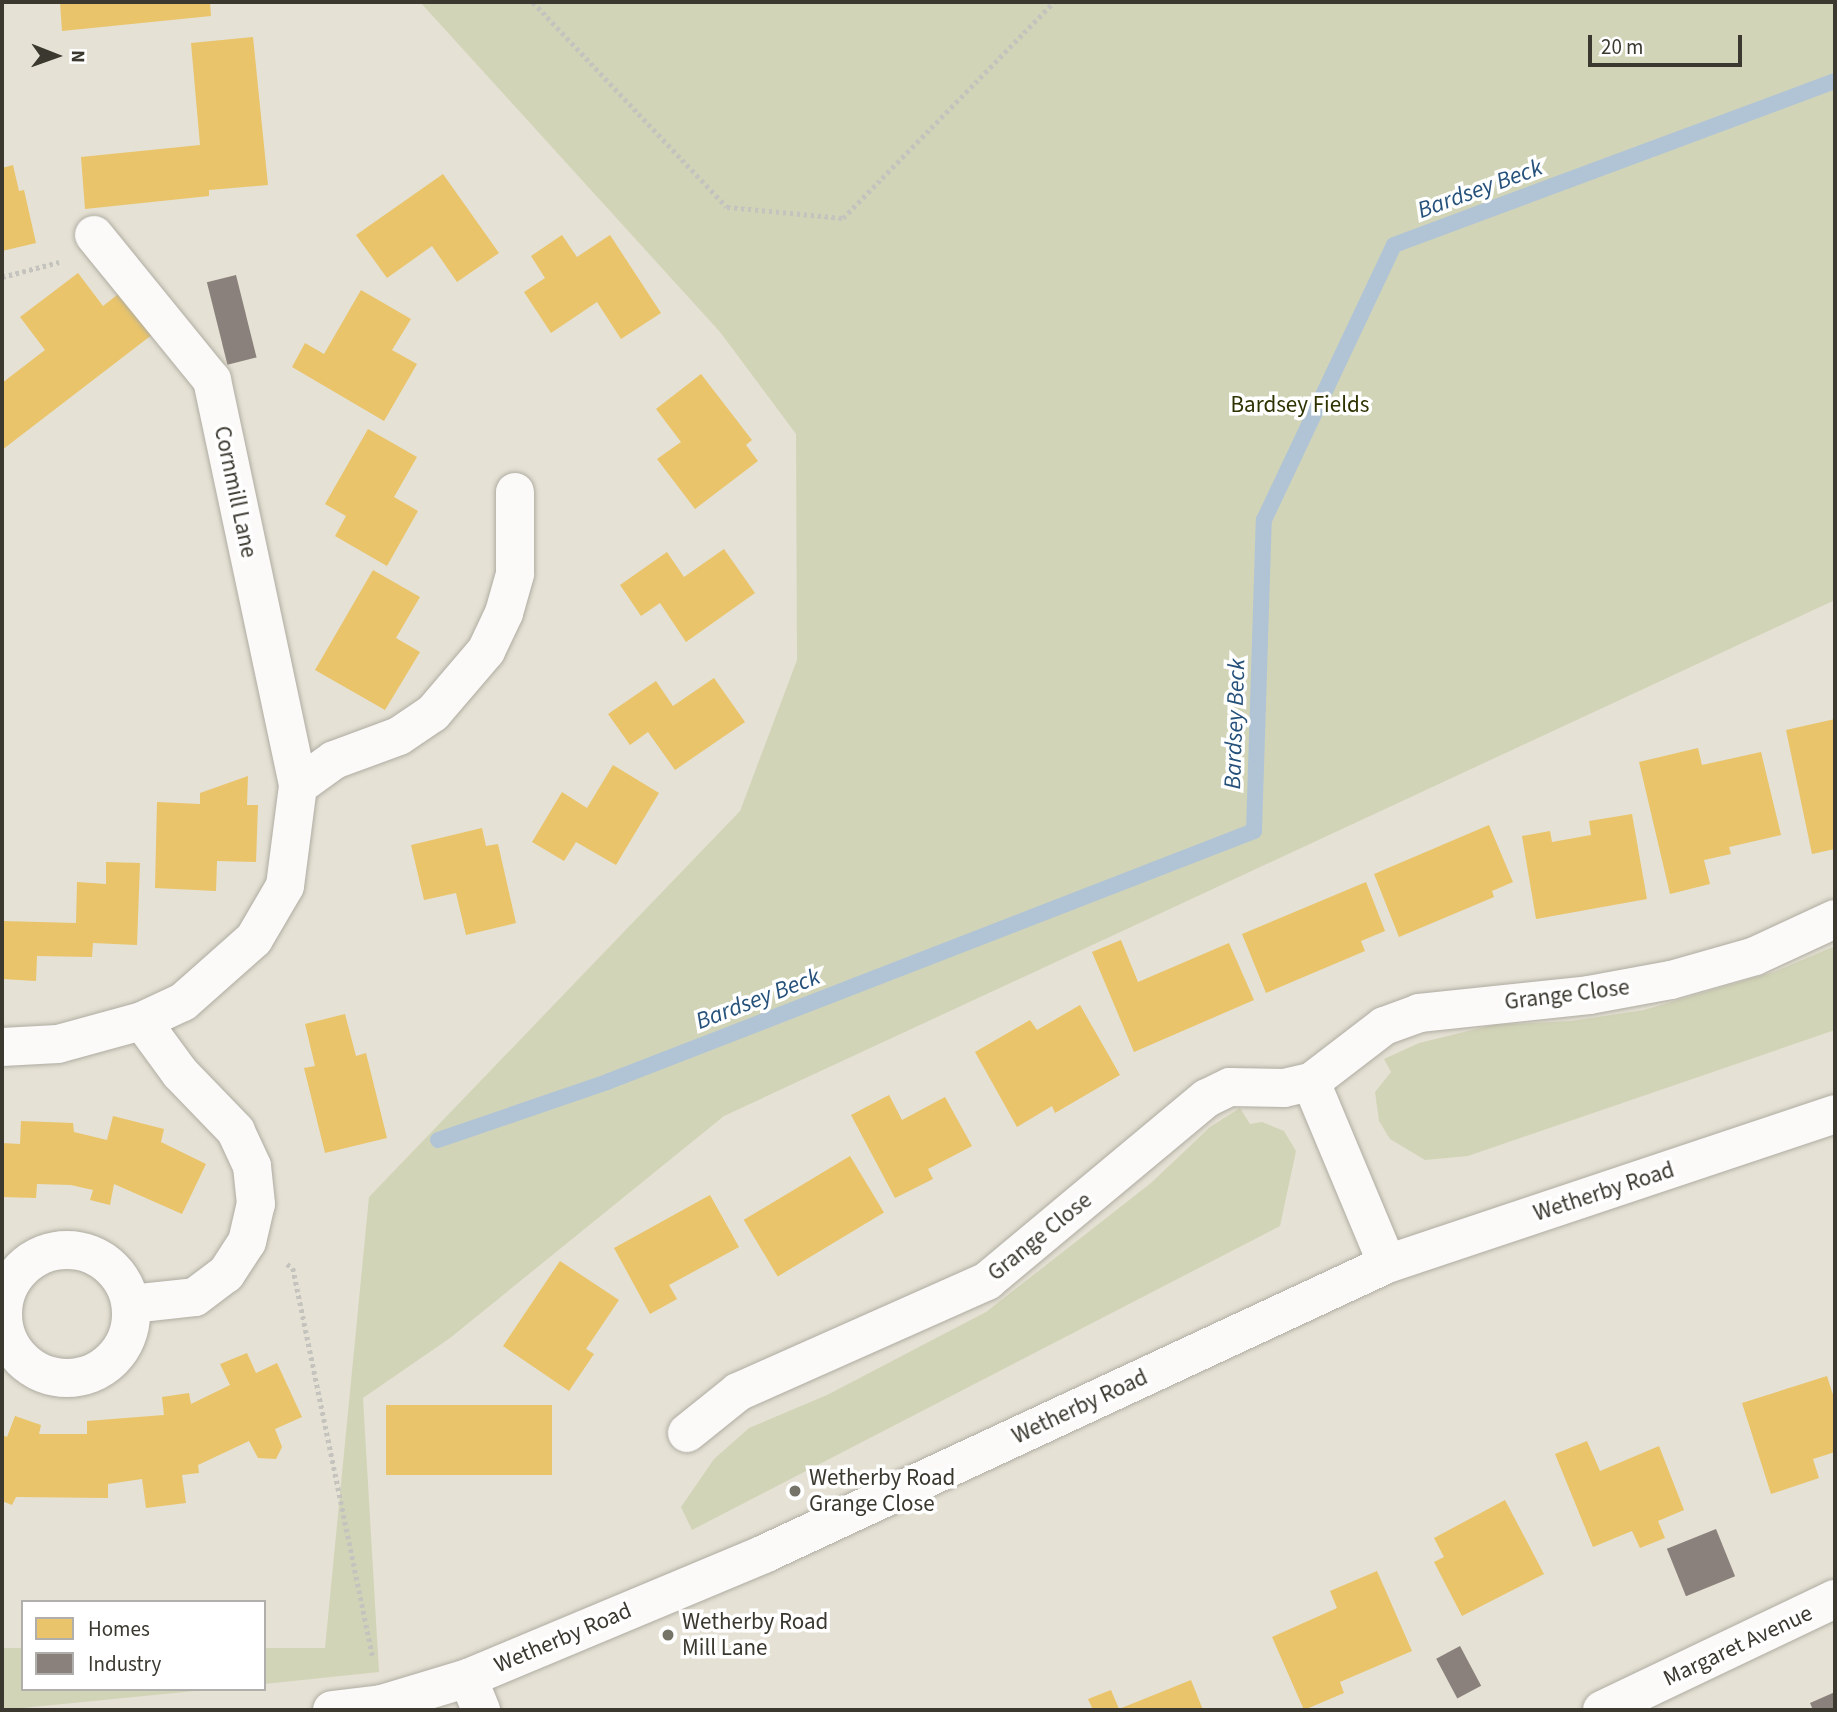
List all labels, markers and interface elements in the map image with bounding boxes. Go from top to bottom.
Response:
north arrow [21,21,91,91]
scale bar [1592,21,1746,65]
text: 20 m [1601,32,1643,62]
text: N [64,50,91,63]
water label: Bardsey Beck [1414,153,1546,225]
park label: Bardsey Fields [1231,391,1369,419]
street label: Cornmill Lane [208,424,262,560]
water label: Bardsey Beck [1218,658,1252,790]
water label: Bardsey Beck [692,962,824,1036]
street label: Grange Close [1503,974,1631,1016]
street label: Wetherby Road [1530,1156,1678,1228]
street label: Grange Close [983,1187,1097,1287]
street label: Wetherby Road [1008,1364,1152,1450]
place label: Wetherby Road Grange Close [809,1464,955,1518]
marker: Wetherby Road Grange Close [787,1483,803,1499]
street label: Wetherby Road [490,1597,636,1679]
street label: Margaret Avenue [1659,1599,1817,1693]
legend [21,1600,266,1691]
place label: Wetherby Road Mill Lane [682,1608,828,1662]
text: Homes [88,1614,150,1644]
marker: Wetherby Road Mill Lane [660,1627,676,1643]
text: Industry [88,1649,161,1679]

